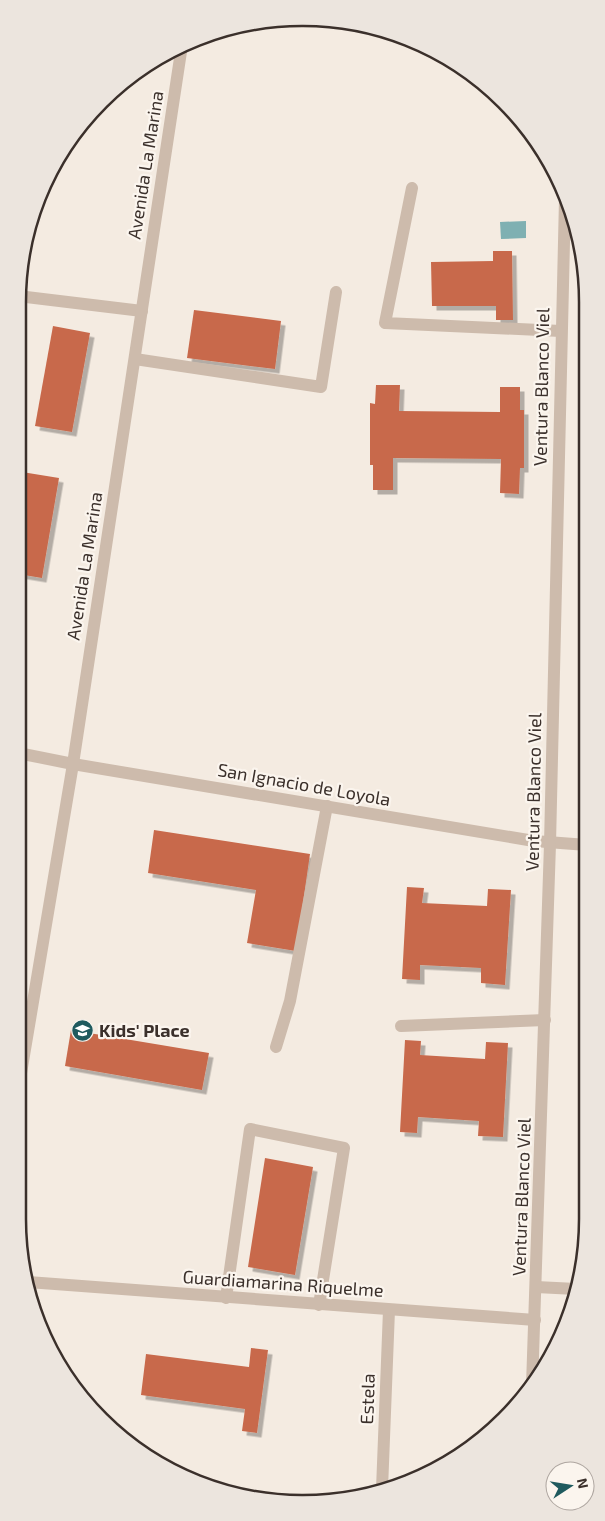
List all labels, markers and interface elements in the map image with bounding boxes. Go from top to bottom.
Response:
street label: Avenida La Marina [122,89,168,241]
street label: Ventura Blanco Viel [529,307,553,466]
street label: Avenida La Marina [61,490,107,642]
street label: Ventura Blanco Viel [521,712,545,871]
street label: San Ignacio de Loyola [216,758,392,810]
school or university icon: Kids' Place [71,1019,95,1043]
place label: Kids' Place [99,1019,190,1041]
street label: Ventura Blanco Viel [507,1117,535,1276]
street label: Guardiamarina Riquelme [182,1265,384,1301]
street label: Estela [355,1373,379,1425]
north arrow [545,1461,595,1511]
text: N [574,1476,593,1490]

